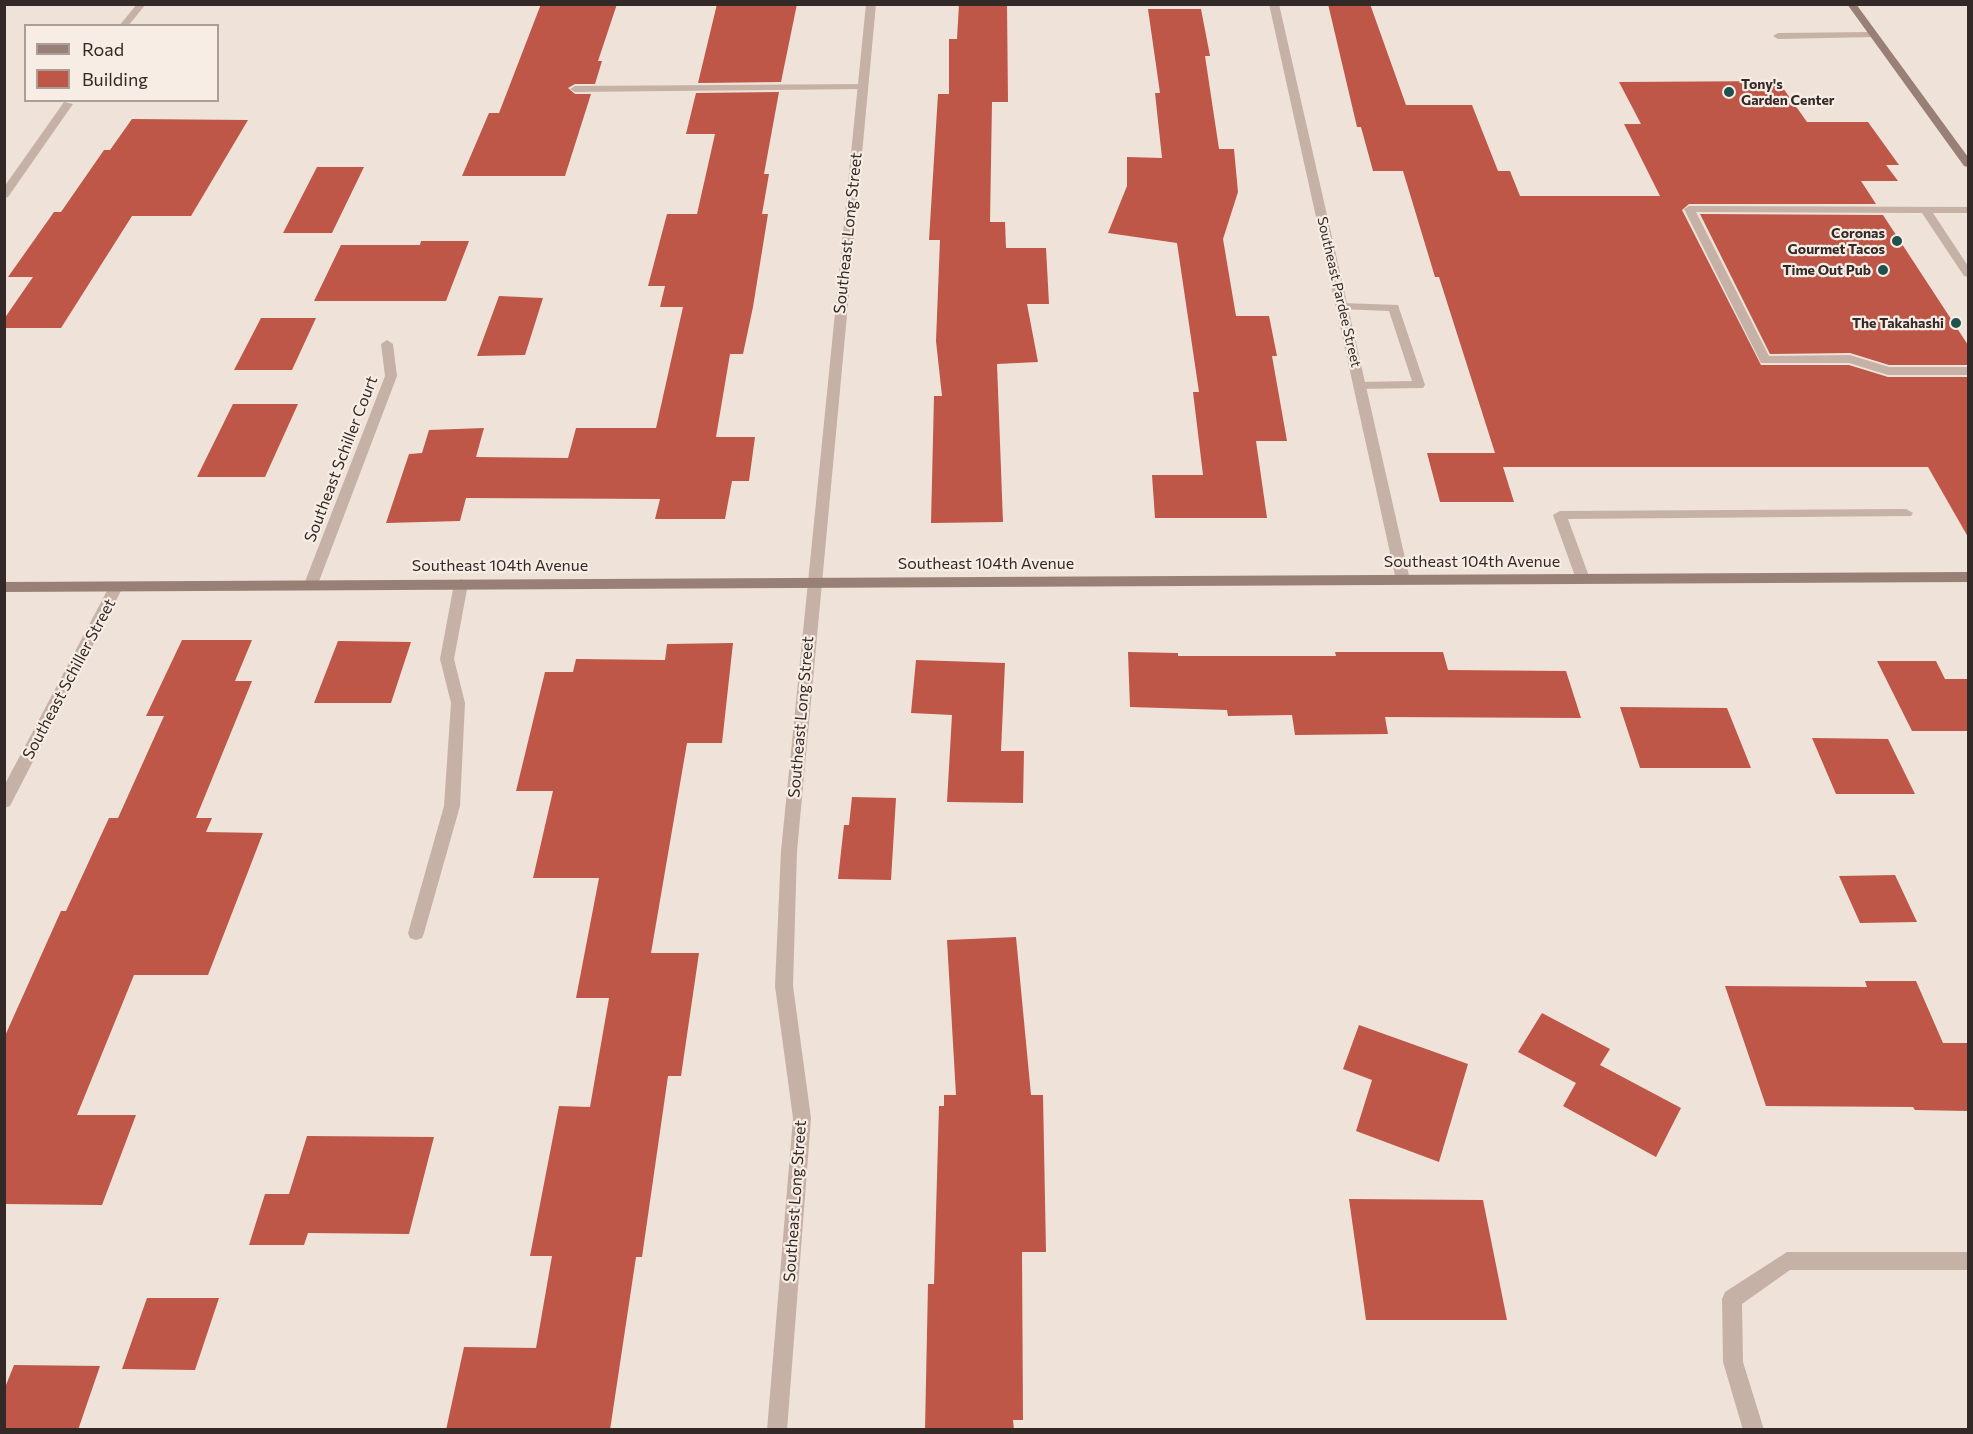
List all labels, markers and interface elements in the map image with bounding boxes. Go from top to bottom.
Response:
legend [24,24,219,102]
text: Road [82,38,124,60]
text: Building [82,68,148,90]
place label: Tony's Garden Center [1741,76,1835,108]
marker: Tony's Garden Center [1722,85,1736,99]
street label: Southeast Long Street [830,151,866,315]
street label: Southeast Pardee Street [1313,215,1365,369]
place label: Coronas Gourmet Tacos [1788,225,1885,258]
marker: Coronas Gourmet Tacos [1890,234,1904,248]
place label: Time Out Pub [1782,262,1871,278]
marker: Time Out Pub [1876,263,1890,277]
place label: The Takahashi [1852,315,1944,331]
marker: The Takahashi [1949,316,1963,330]
street label: Southeast Schiller Court [300,373,382,545]
street label: Southeast 104th Avenue [1384,552,1560,572]
street label: Southeast 104th Avenue [898,554,1074,574]
street label: Southeast 104th Avenue [412,556,588,576]
street label: Southeast Schiller Street [18,595,120,763]
street label: Southeast Long Street [784,635,818,799]
street label: Southeast Long Street [780,1119,810,1283]

